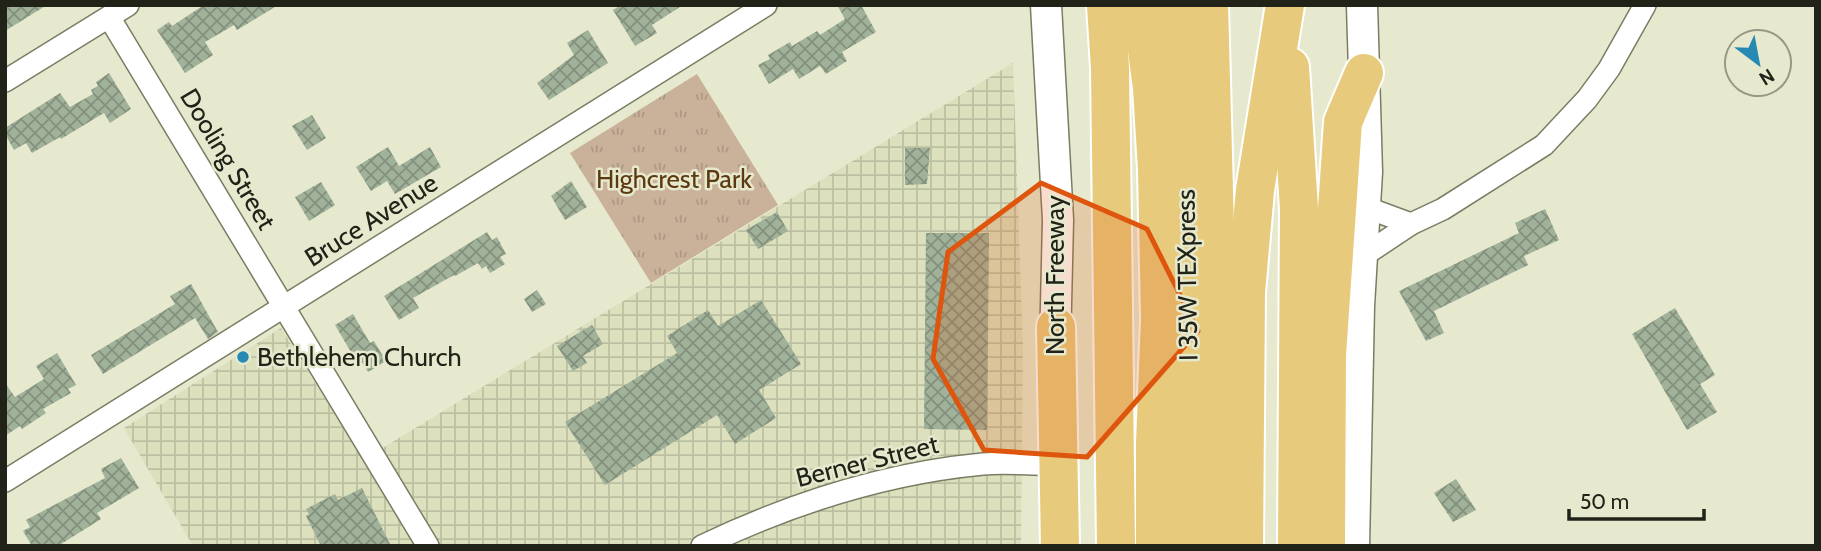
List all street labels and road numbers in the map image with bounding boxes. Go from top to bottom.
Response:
street label: Dooling Street [173,83,283,236]
street label: Bruce Avenue [299,167,443,273]
street label: I 35W TEXpress [1169,189,1204,361]
street label: North Freeway [1039,195,1071,355]
street label: Berner Street [792,428,942,494]

